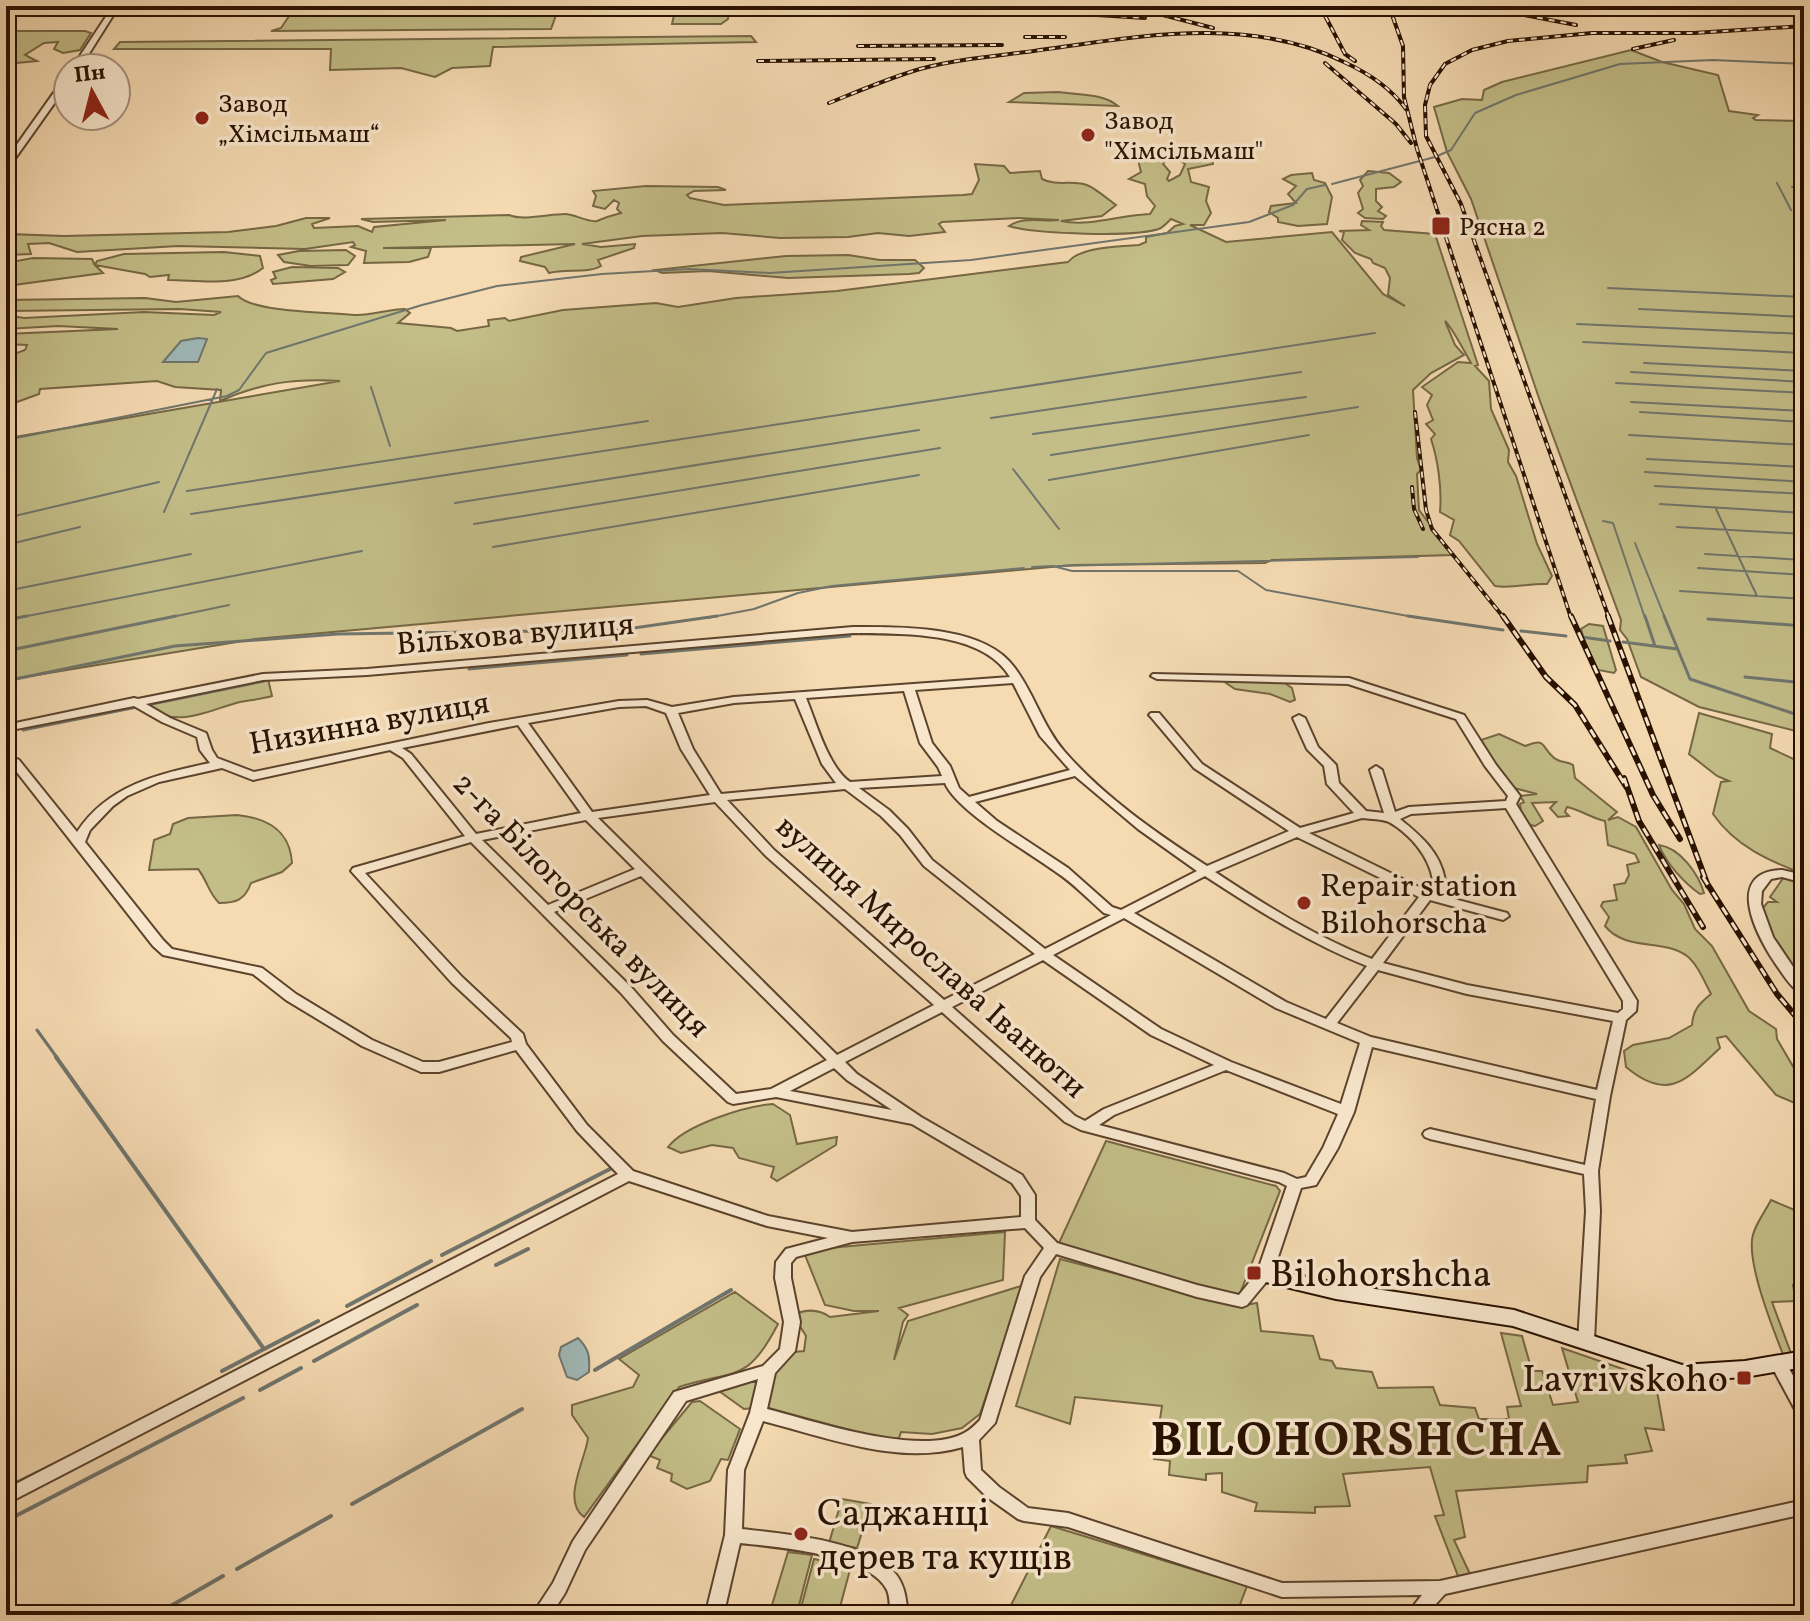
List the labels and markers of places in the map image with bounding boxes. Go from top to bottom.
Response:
place label: Завод „Хімсільмаш“ [218,87,380,153]
place label: Завод "Хімсільмаш" [1104,104,1263,170]
marker: Завод „Хімсільмаш“ [193,109,211,127]
marker: Завод "Хімсільмаш" [1079,126,1097,144]
place label: Рясна 2 [1459,210,1546,246]
marker: Рясна 2 [1430,215,1452,237]
place label: Repair station Bilohorscha [1320,866,1518,947]
marker: Repair station Bilohorscha [1295,894,1313,912]
place label: Bilohorshcha [1270,1250,1492,1303]
marker: Bilohorshcha [1245,1264,1263,1282]
place label: Lavrivskoho [1522,1355,1728,1408]
marker: Lavrivskoho [1735,1369,1753,1387]
place label: Саджанці дерев та кущів [817,1489,1072,1586]
marker: Саджанці дерев та кущів [792,1525,810,1543]

